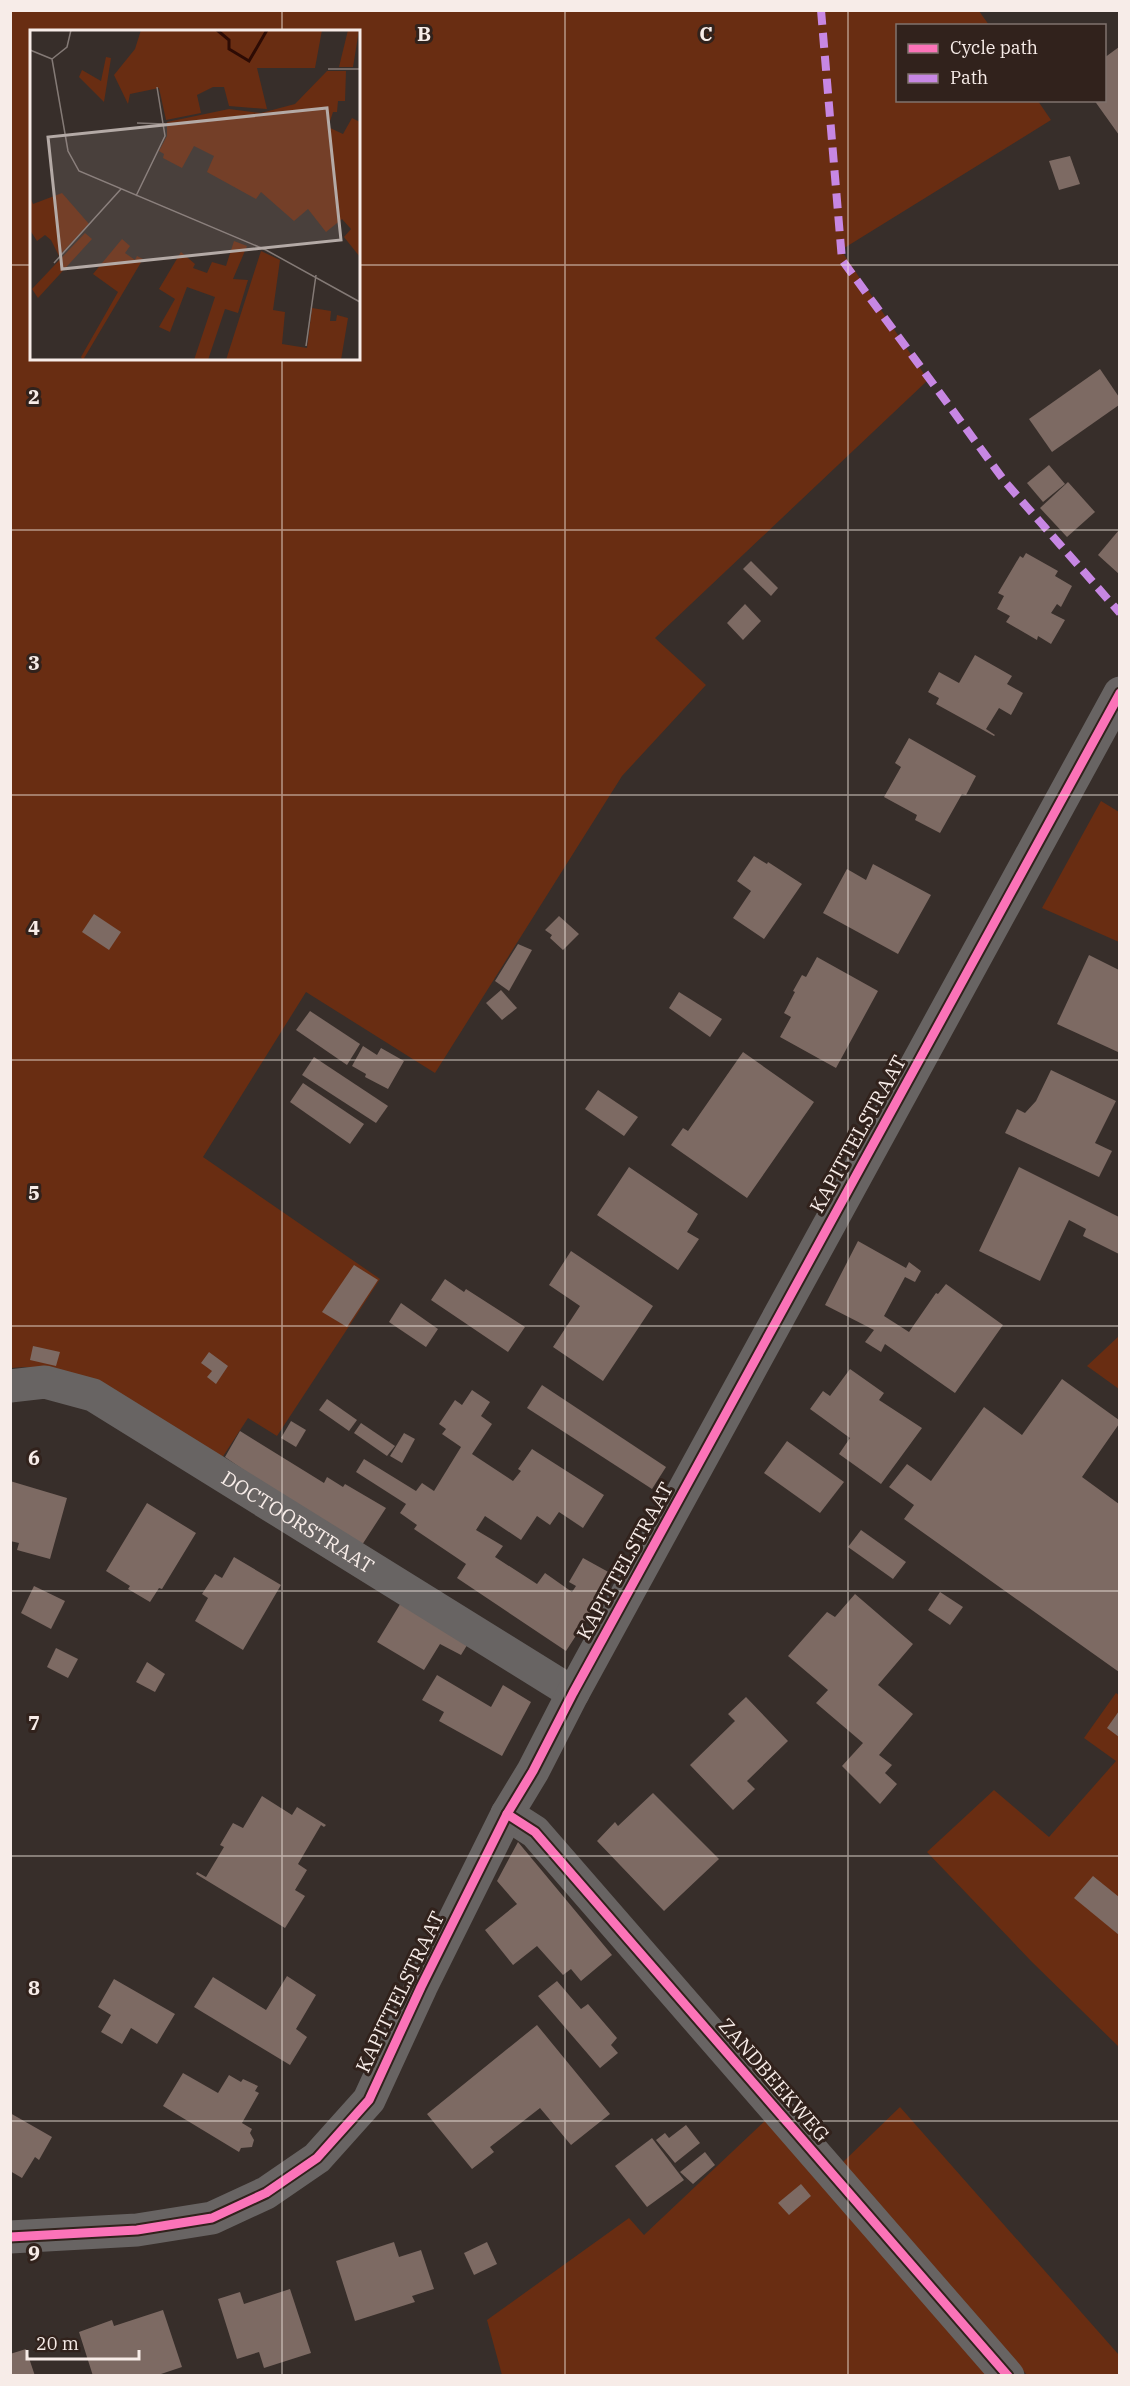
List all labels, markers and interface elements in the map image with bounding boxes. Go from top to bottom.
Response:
text: B [417,20,431,47]
text: C [699,20,713,47]
legend [896,24,1106,102]
inset map [30,30,360,360]
text: Cycle path [950,36,1038,59]
text: Path [950,66,988,89]
text: 2 [28,383,40,410]
text: 3 [28,649,40,676]
text: 4 [28,914,40,941]
street label: KAPITTELSTRAAT [803,1050,912,1217]
text: 5 [28,1179,40,1206]
text: 6 [28,1444,40,1471]
street label: DOCTOORSTRAAT [217,1464,379,1579]
street label: KAPITTELSTRAAT [570,1477,679,1644]
text: 7 [28,1709,40,1736]
street label: KAPITTELSTRAAT [349,1907,450,2077]
text: 8 [28,1974,40,2001]
street label: ZANDBEEKWEG [713,2012,836,2147]
text: 9 [28,2239,40,2266]
scale bar [27,2323,140,2361]
text: 20 m [36,2332,79,2355]

